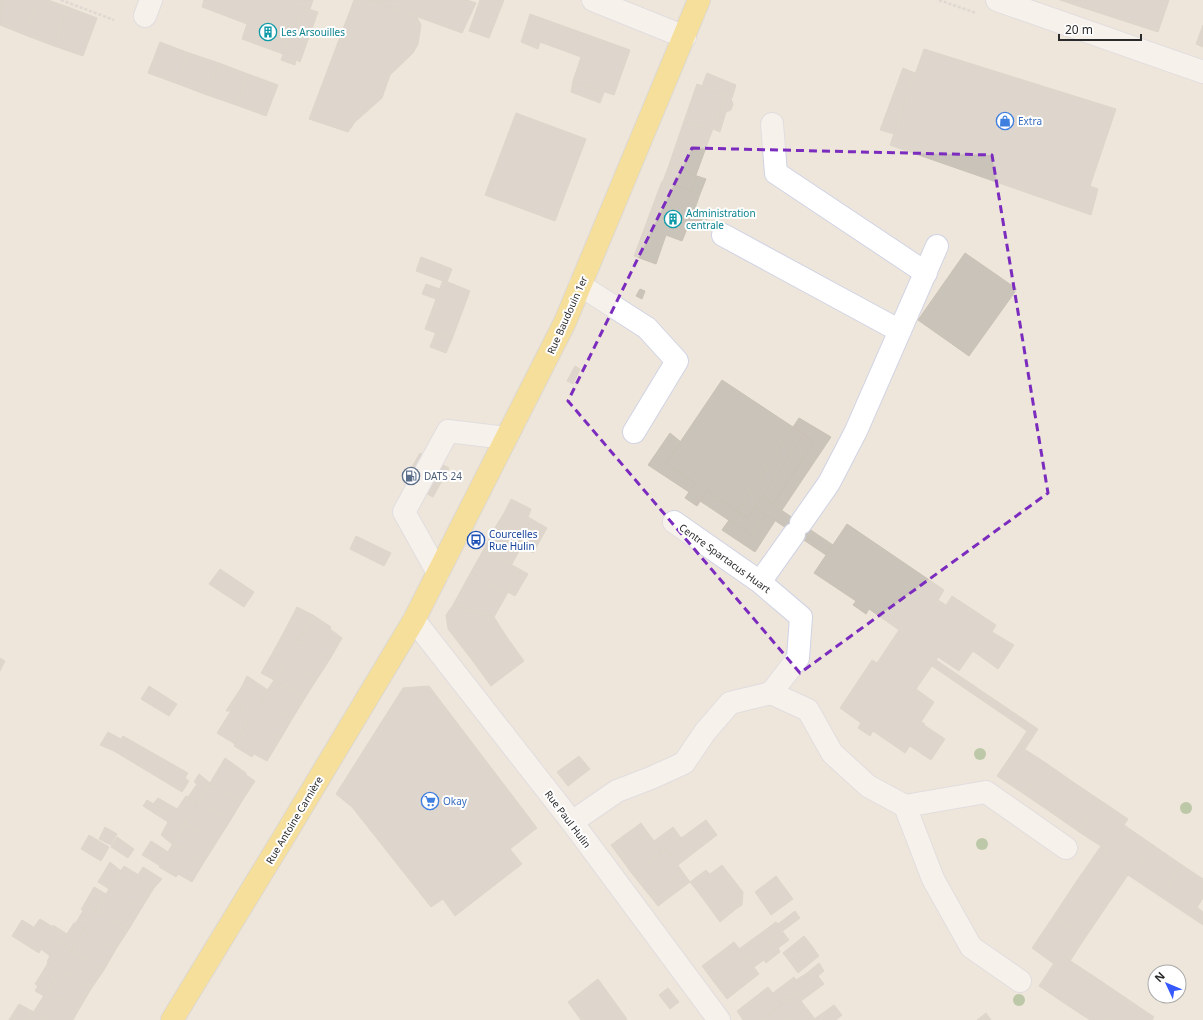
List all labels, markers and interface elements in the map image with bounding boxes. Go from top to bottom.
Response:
scale bar [1059,16,1141,42]
text: 20 m [1065,21,1093,38]
building icon: Les Arsouilles [258,22,278,42]
place label: Les Arsouilles [281,25,345,39]
shop icon: Extra [995,111,1015,131]
place label: Extra [1018,114,1042,128]
place label: Administration centrale [686,206,756,232]
building icon: Administration centrale [663,209,683,229]
street label: Rue Baudouin 1er [543,274,591,356]
fuel station icon: DATS 24 [401,466,421,486]
place label: DATS 24 [424,469,462,483]
street label: Centre Spartacus Huart [676,520,774,596]
place label: Courcelles Rue Hulin [489,527,538,553]
bus stop icon: Courcelles Rue Hulin [466,530,486,550]
street label: Rue Antoine Carnière [262,773,326,866]
street label: Rue Paul Hulin [542,787,594,851]
supermarket icon: Okay [420,791,440,811]
place label: Okay [443,794,468,808]
north arrow [1147,964,1187,1004]
text: N [1151,968,1168,985]

